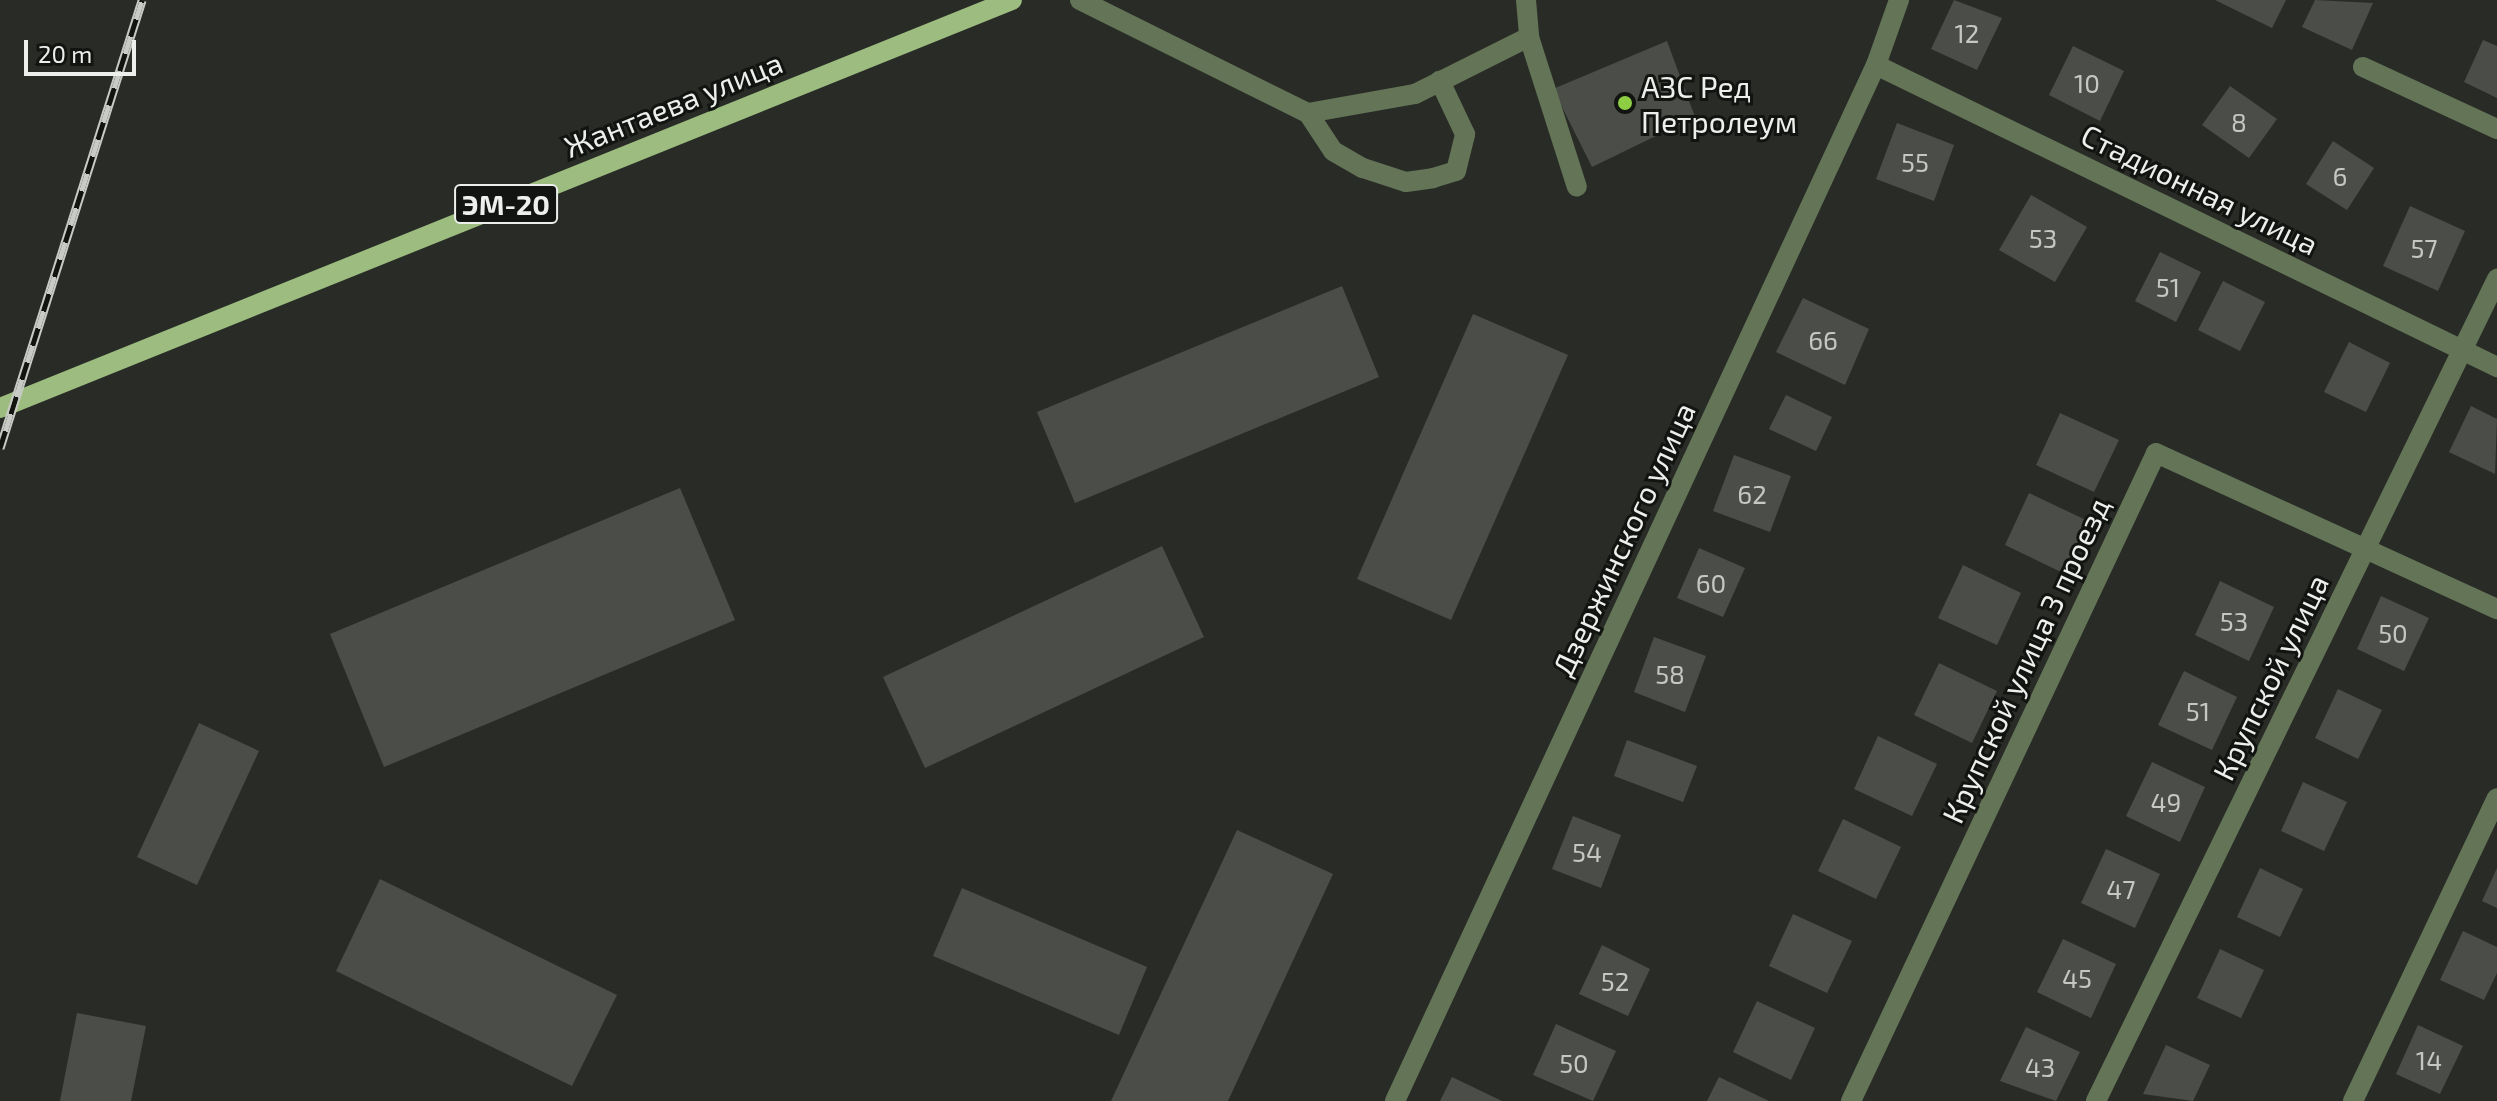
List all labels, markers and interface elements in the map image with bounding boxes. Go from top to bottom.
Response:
house number: 12 [1955,17,1979,49]
scale bar [28,24,140,74]
text: 20 m [38,39,92,68]
street label: Жантаева улица [559,44,787,164]
house number: 10 [2074,67,2100,99]
place label: АЗС Ред Петролеум [1641,68,1797,138]
marker: АЗС Ред Петролеум [1616,94,1634,112]
house number: 8 [2231,106,2247,138]
street label: Стадионная улица [2076,116,2324,262]
house number: 55 [1901,146,1929,178]
house number: 6 [2333,160,2347,192]
road number: ЭМ-20 [454,180,558,228]
house number: 53 [2029,222,2057,254]
house number: 57 [2410,232,2438,264]
house number: 51 [2156,271,2180,303]
house number: 66 [1808,324,1838,356]
street label: Дзержинского улица [1544,397,1702,681]
house number: 62 [1737,478,1767,510]
street label: Крупской улица 3 проезд [1934,492,2116,828]
house number: 60 [1696,567,1726,599]
street label: Крупской улица [2205,568,2335,786]
house number: 53 [2220,605,2248,637]
house number: 50 [2378,617,2408,649]
house number: 58 [1655,658,1685,690]
house number: 51 [2186,695,2210,727]
house number: 49 [2151,786,2181,818]
house number: 54 [1572,836,1602,868]
house number: 47 [2106,873,2136,905]
house number: 45 [2062,962,2092,994]
house number: 52 [1601,965,1629,997]
house number: 14 [2416,1044,2442,1076]
house number: 50 [1559,1047,1589,1079]
house number: 43 [2025,1051,2055,1083]

